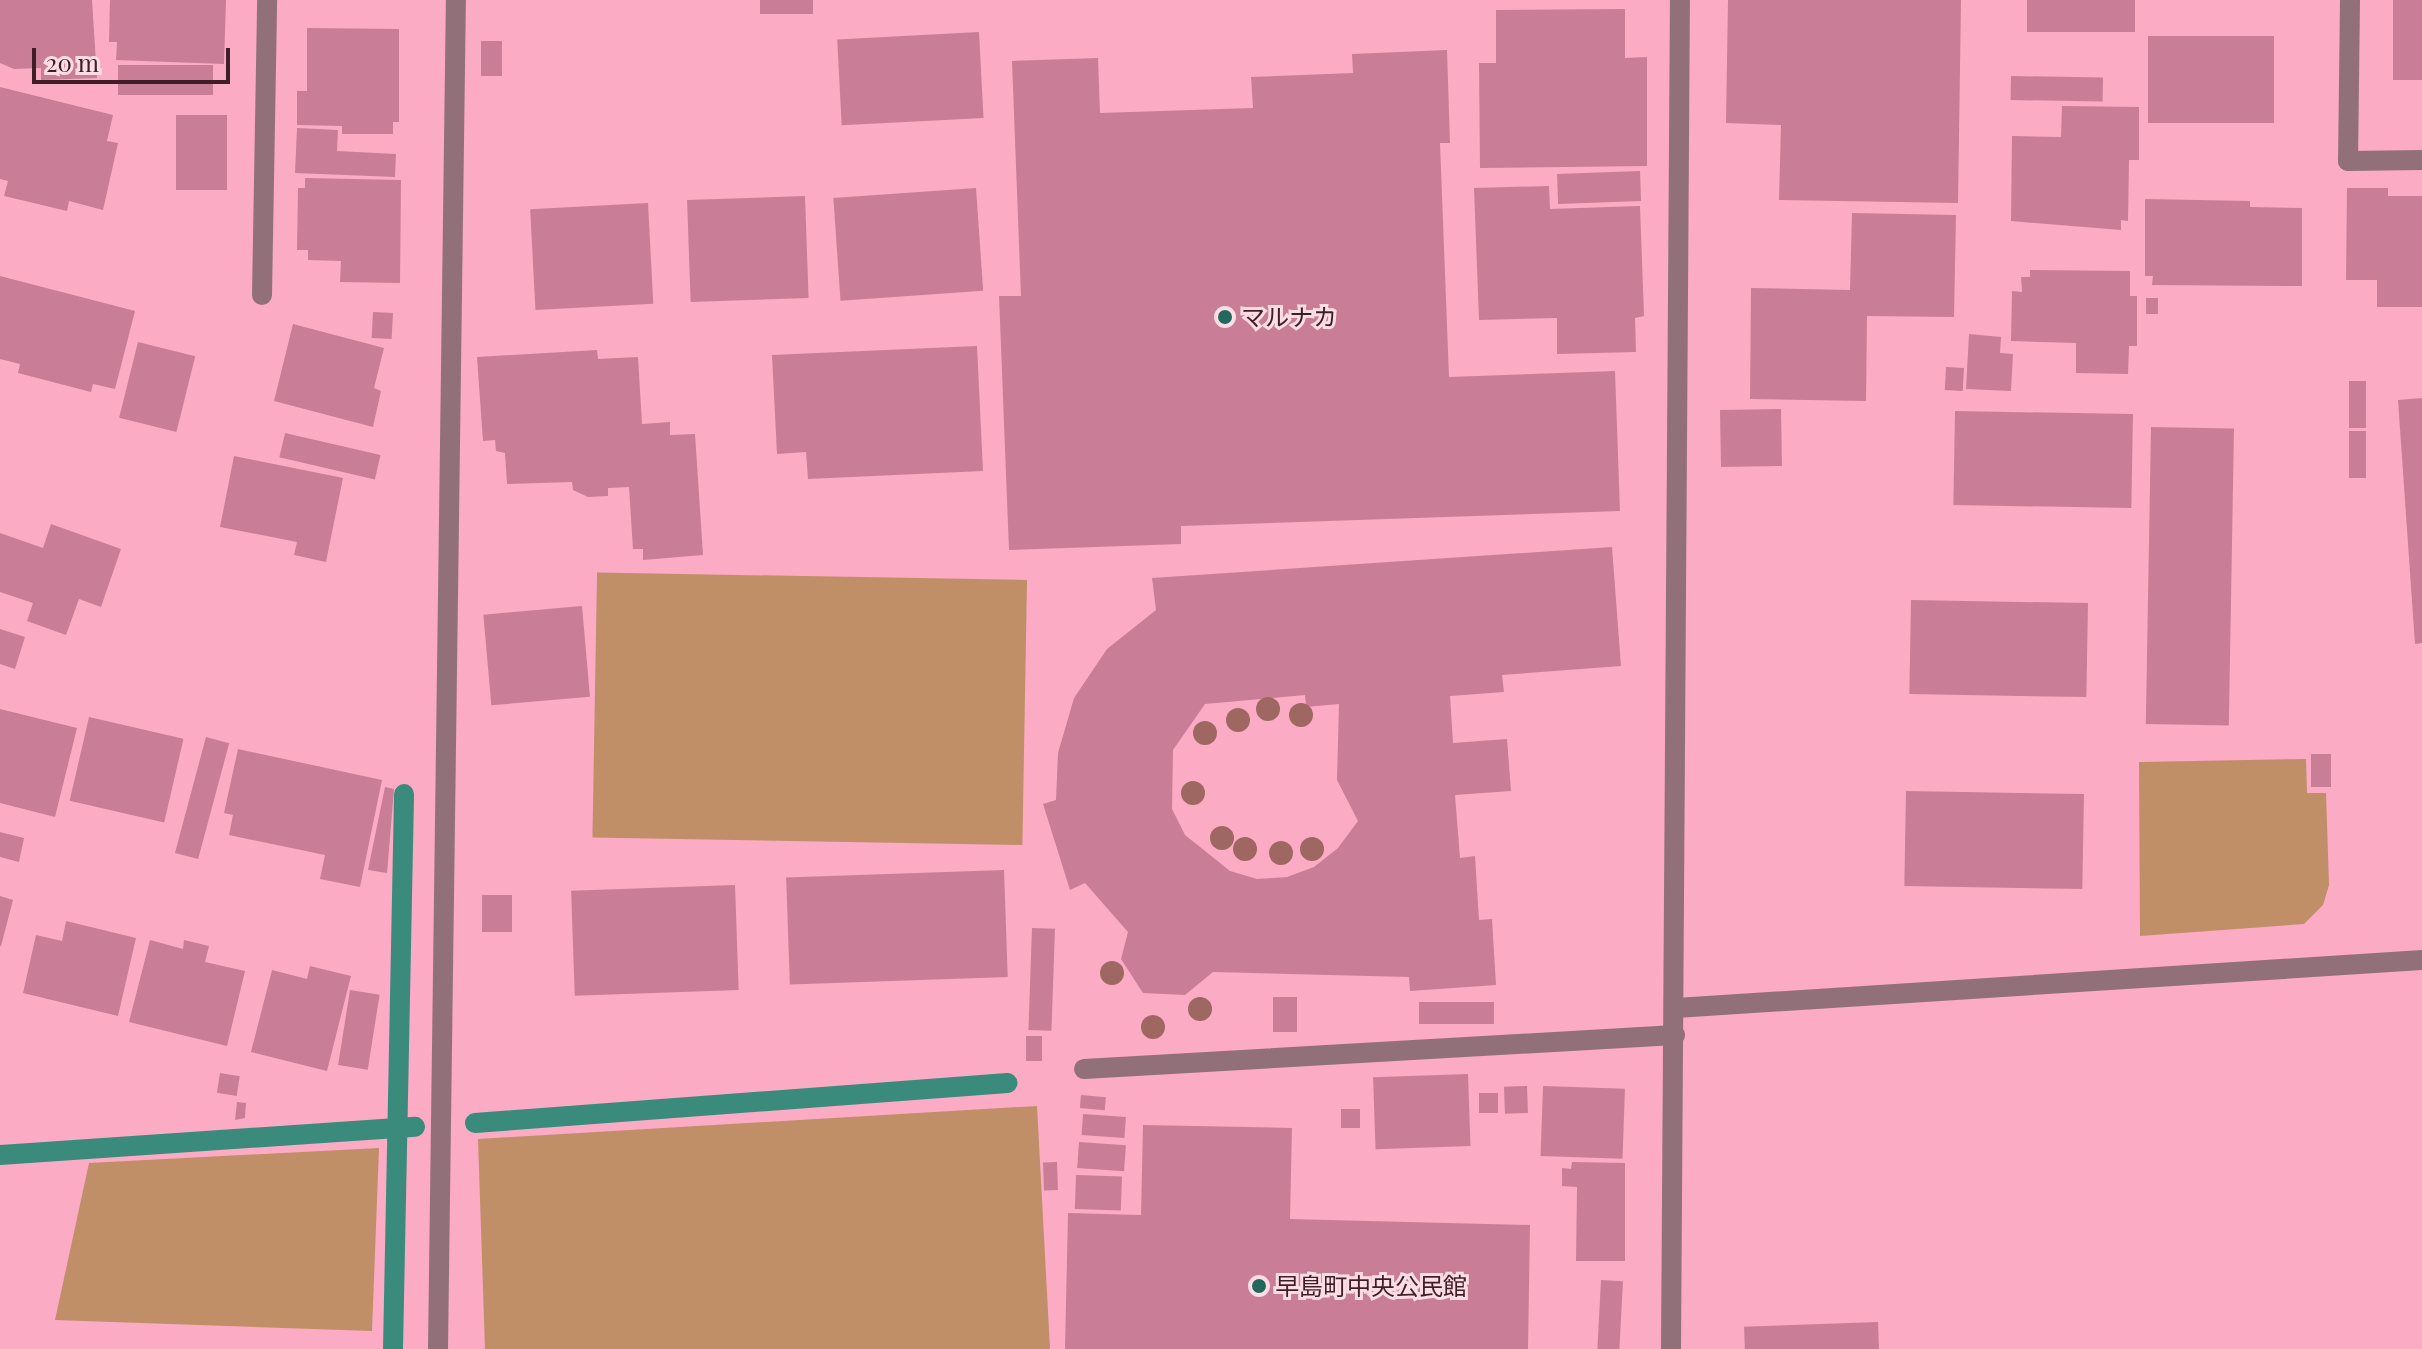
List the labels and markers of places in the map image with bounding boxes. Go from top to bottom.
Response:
place label: マルナカ [1241,303,1337,331]
marker: マルナカ [1216,308,1234,326]
place label: 早島町中央公民館 [1275,1272,1467,1300]
marker: 早島町中央公民館 [1250,1277,1268,1295]

